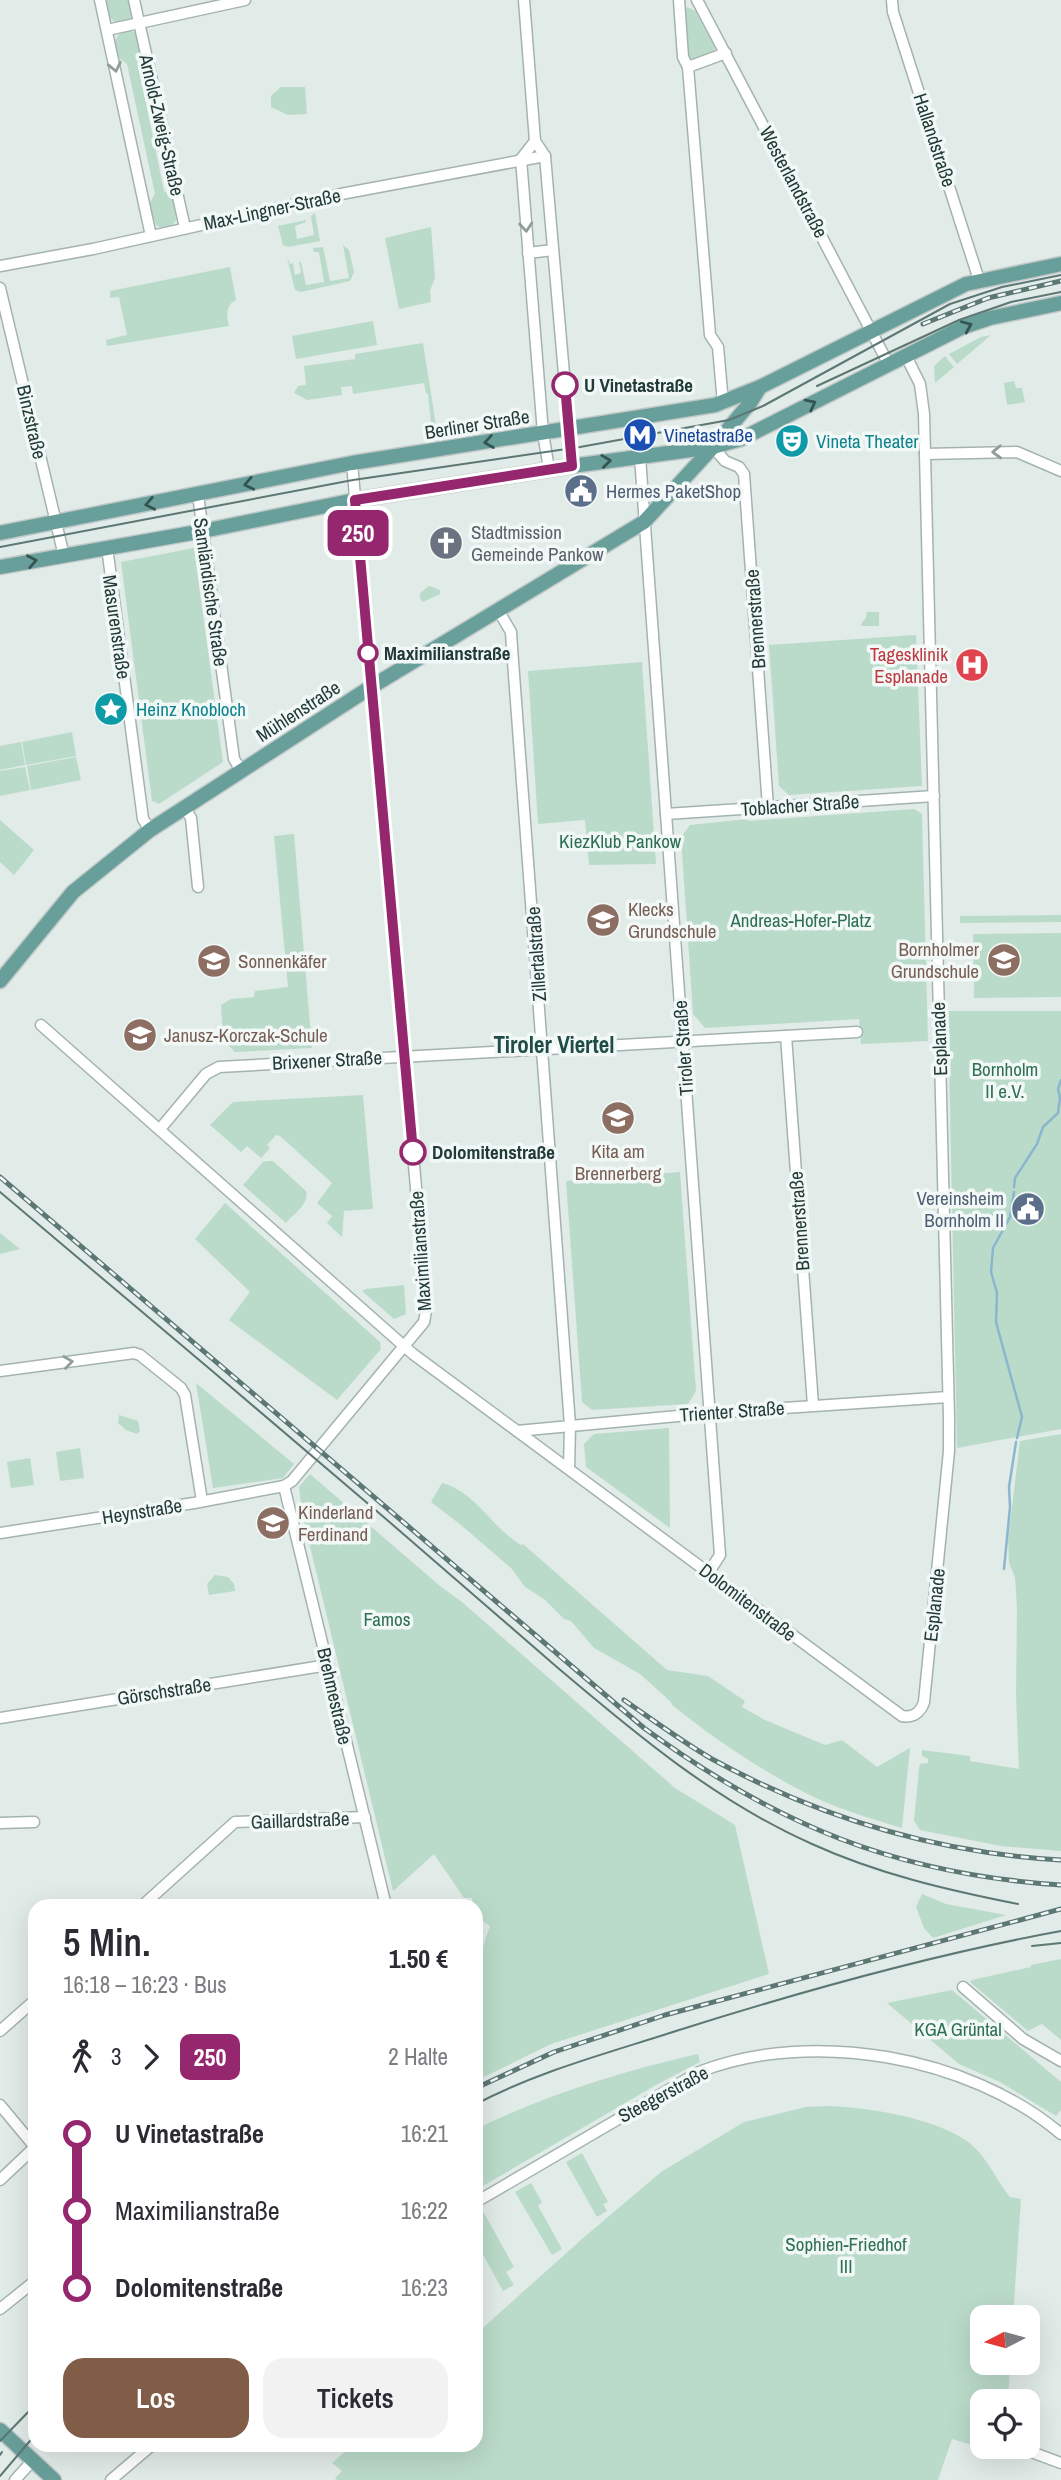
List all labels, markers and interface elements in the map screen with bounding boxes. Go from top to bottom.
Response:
street label: Arnold-Zweig-Straße [133,51,191,198]
one-way arrow [107,61,122,73]
street label: Hallandstraße [908,90,962,190]
street label: Westerlandstraße [754,122,834,242]
street label: Max-Lingner-Straße [201,182,343,236]
one-way arrow [518,222,533,233]
one-way arrow [960,320,972,334]
marker: U Vinetastraße [552,372,578,398]
place label: U Vinetastraße [584,372,693,398]
street label: Binzstraße [11,382,53,462]
one-way arrow [804,398,816,412]
street label: Berliner Straße [423,403,531,445]
metro station icon: Vinetastraße [621,416,659,454]
place label: Vinetastraße [664,422,753,448]
theatre icon: Vineta Theater [773,422,811,460]
place label: Vineta Theater [816,428,919,454]
one-way arrow [483,434,495,449]
one-way arrow [991,445,1002,460]
one-way arrow [600,454,612,469]
public building icon: Hermes PaketShop [562,472,600,510]
one-way arrow [243,476,255,491]
place label: Hermes PaketShop [606,478,741,504]
one-way arrow [144,496,156,511]
line badge: 250 [318,510,398,556]
street label: Samländische Straße [188,516,234,668]
text: 250 [342,517,374,549]
place label: Stadtmission Gemeinde Pankow [471,519,604,567]
church icon: Stadtmission Gemeinde Pankow [427,524,465,562]
one-way arrow [26,555,38,570]
street label: Brennerstraße [739,568,771,670]
street label: Masurenstraße [97,573,137,681]
place label: Maximilianstraße [384,640,511,666]
place label: Tagesklinik Esplanade [870,641,948,689]
marker: Maximilianstraße [358,643,378,663]
hospital icon: Tagesklinik Esplanade [953,646,991,684]
street label: Mühlenstraße [251,674,345,748]
place icon: Heinz Knobloch [92,690,130,728]
place label: Heinz Knobloch [136,696,246,722]
street label: Toblacher Straße [740,788,860,822]
park label: KiezKlub Pankow [559,828,682,854]
place label: Klecks Grundschule [628,896,716,944]
school or university icon: Klecks Grundschule [584,901,622,939]
street label: Zillertalstraße [520,906,552,1002]
park label: Andreas-Hofer-Platz [729,907,872,933]
place label: Bornholmer Grundschule [891,936,980,984]
school or university icon: Bornholmer Grundschule [985,941,1023,979]
school or university icon: Sonnenkäfer [195,942,233,980]
place label: Sonnenkäfer [238,948,327,974]
street label: Tiroler Straße [667,999,699,1097]
street label: Esplanade [925,1002,953,1076]
school or university icon: Janusz-Korczak-Schule [121,1016,159,1054]
place label: Janusz-Korczak-Schule [164,1022,328,1048]
district label: Tiroler Viertel [494,1029,614,1060]
street label: Brixener Straße [271,1044,383,1076]
park label: Bornholm II e.V. [972,1056,1038,1104]
school or university icon: Kita am Brennerberg [599,1099,637,1137]
place label: Kita am Brennerberg [575,1138,662,1186]
marker: Dolomitenstraße [400,1139,426,1165]
place label: Dolomitenstraße [432,1139,555,1165]
street label: Brennerstraße [783,1170,815,1272]
place label: Vereinsheim Bornholm II [917,1185,1004,1233]
street label: Maximilianstraße [403,1190,437,1312]
public building icon: Vereinsheim Bornholm II [1009,1190,1047,1228]
one-way arrow [62,1355,73,1370]
street label: Trienter Straße [679,1394,785,1428]
street label: Heynstraße [100,1492,184,1530]
place label: Kinderland Ferdinand [298,1499,373,1547]
school or university icon: Kinderland Ferdinand [254,1504,292,1542]
street label: Dolomitenstraße [694,1557,802,1647]
street label: Esplanade [917,1567,951,1643]
park label: Famos [364,1606,411,1632]
street label: Brehmestraße [311,1645,359,1747]
street label: Görschstraße [115,1671,213,1711]
street label: Gaillardstraße [250,1805,350,1835]
text: 5 Min. [63,1917,151,1968]
text: 1.50 € [389,1941,448,1976]
text: 16:18 – 16:23 · Bus [63,1969,227,2000]
park label: KGA Grüntal [914,2016,1002,2042]
icon: walk [63,2038,101,2076]
icon: forward [132,2038,170,2076]
text: 3 [111,2041,122,2072]
text: 250 [194,2041,226,2073]
text: 2 Halte [388,2041,448,2072]
street label: Steegerstraße [613,2059,713,2129]
text: U Vinetastraße [115,2116,264,2151]
text: 16:21 [401,2118,448,2149]
text: Maximilianstraße [115,2193,280,2228]
text: 16:22 [401,2195,448,2226]
park label: Sophien-Friedhof III [785,2231,907,2279]
text: Dolomitenstraße [115,2270,283,2305]
text: 16:23 [401,2272,448,2303]
north arrow [970,2305,1040,2375]
map controls [970,2305,1040,2459]
button: Los [63,2358,249,2438]
button: Tickets [263,2358,448,2438]
button: locate [970,2389,1040,2459]

